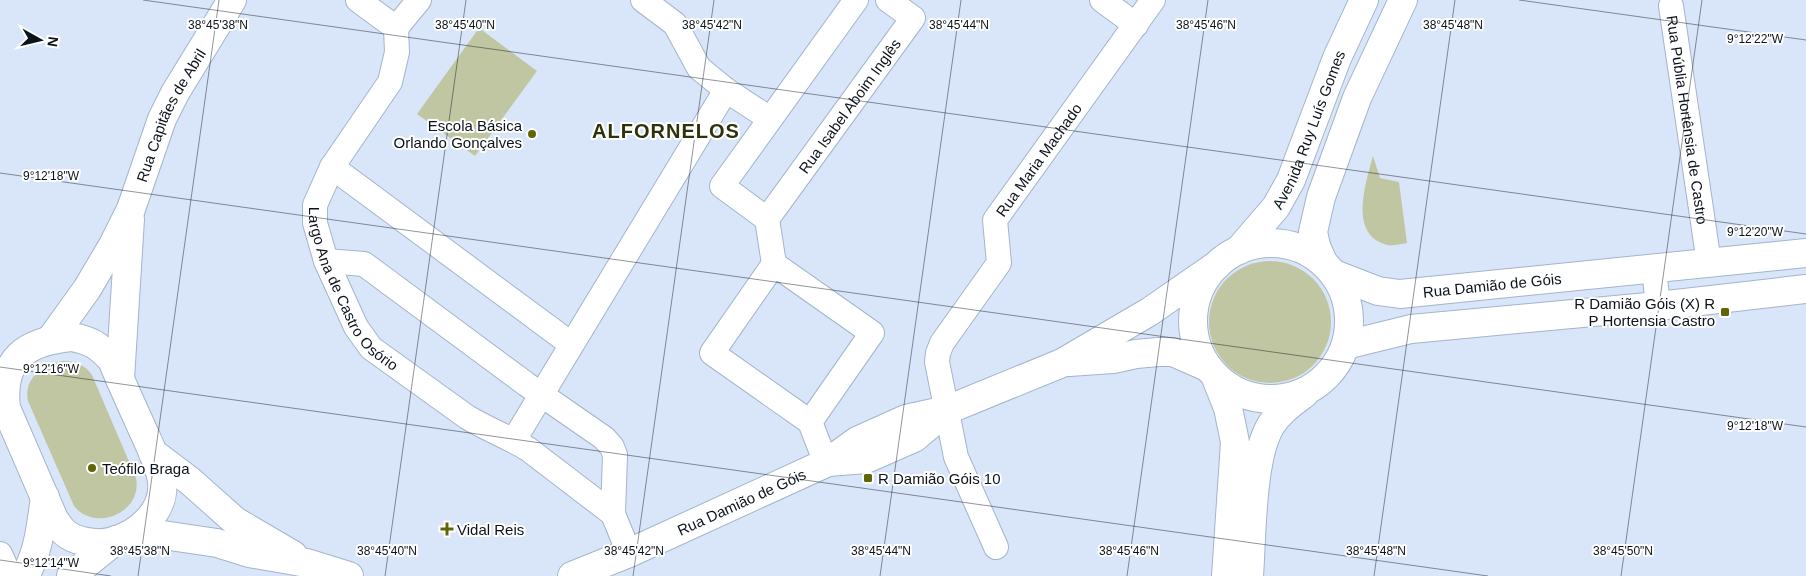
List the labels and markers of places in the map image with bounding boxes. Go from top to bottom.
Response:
place label: Escola Básica Orlando Gonçalves [394,117,523,151]
marker: Escola Básica Orlando Gonçalves [526,128,538,140]
place label: R Damião Góis (X) R P Hortensia Castro [1574,295,1715,329]
marker: R Damião Góis (X) R P Hortensia Castro [1719,306,1731,318]
place label: Teófilo Braga [102,460,190,477]
marker: Teófilo Braga [86,462,98,474]
place label: R Damião Góis 10 [878,470,1001,487]
marker: R Damião Góis 10 [862,472,874,484]
place label: Vidal Reis [457,521,524,538]
marker: Vidal Reis [441,523,453,535]

